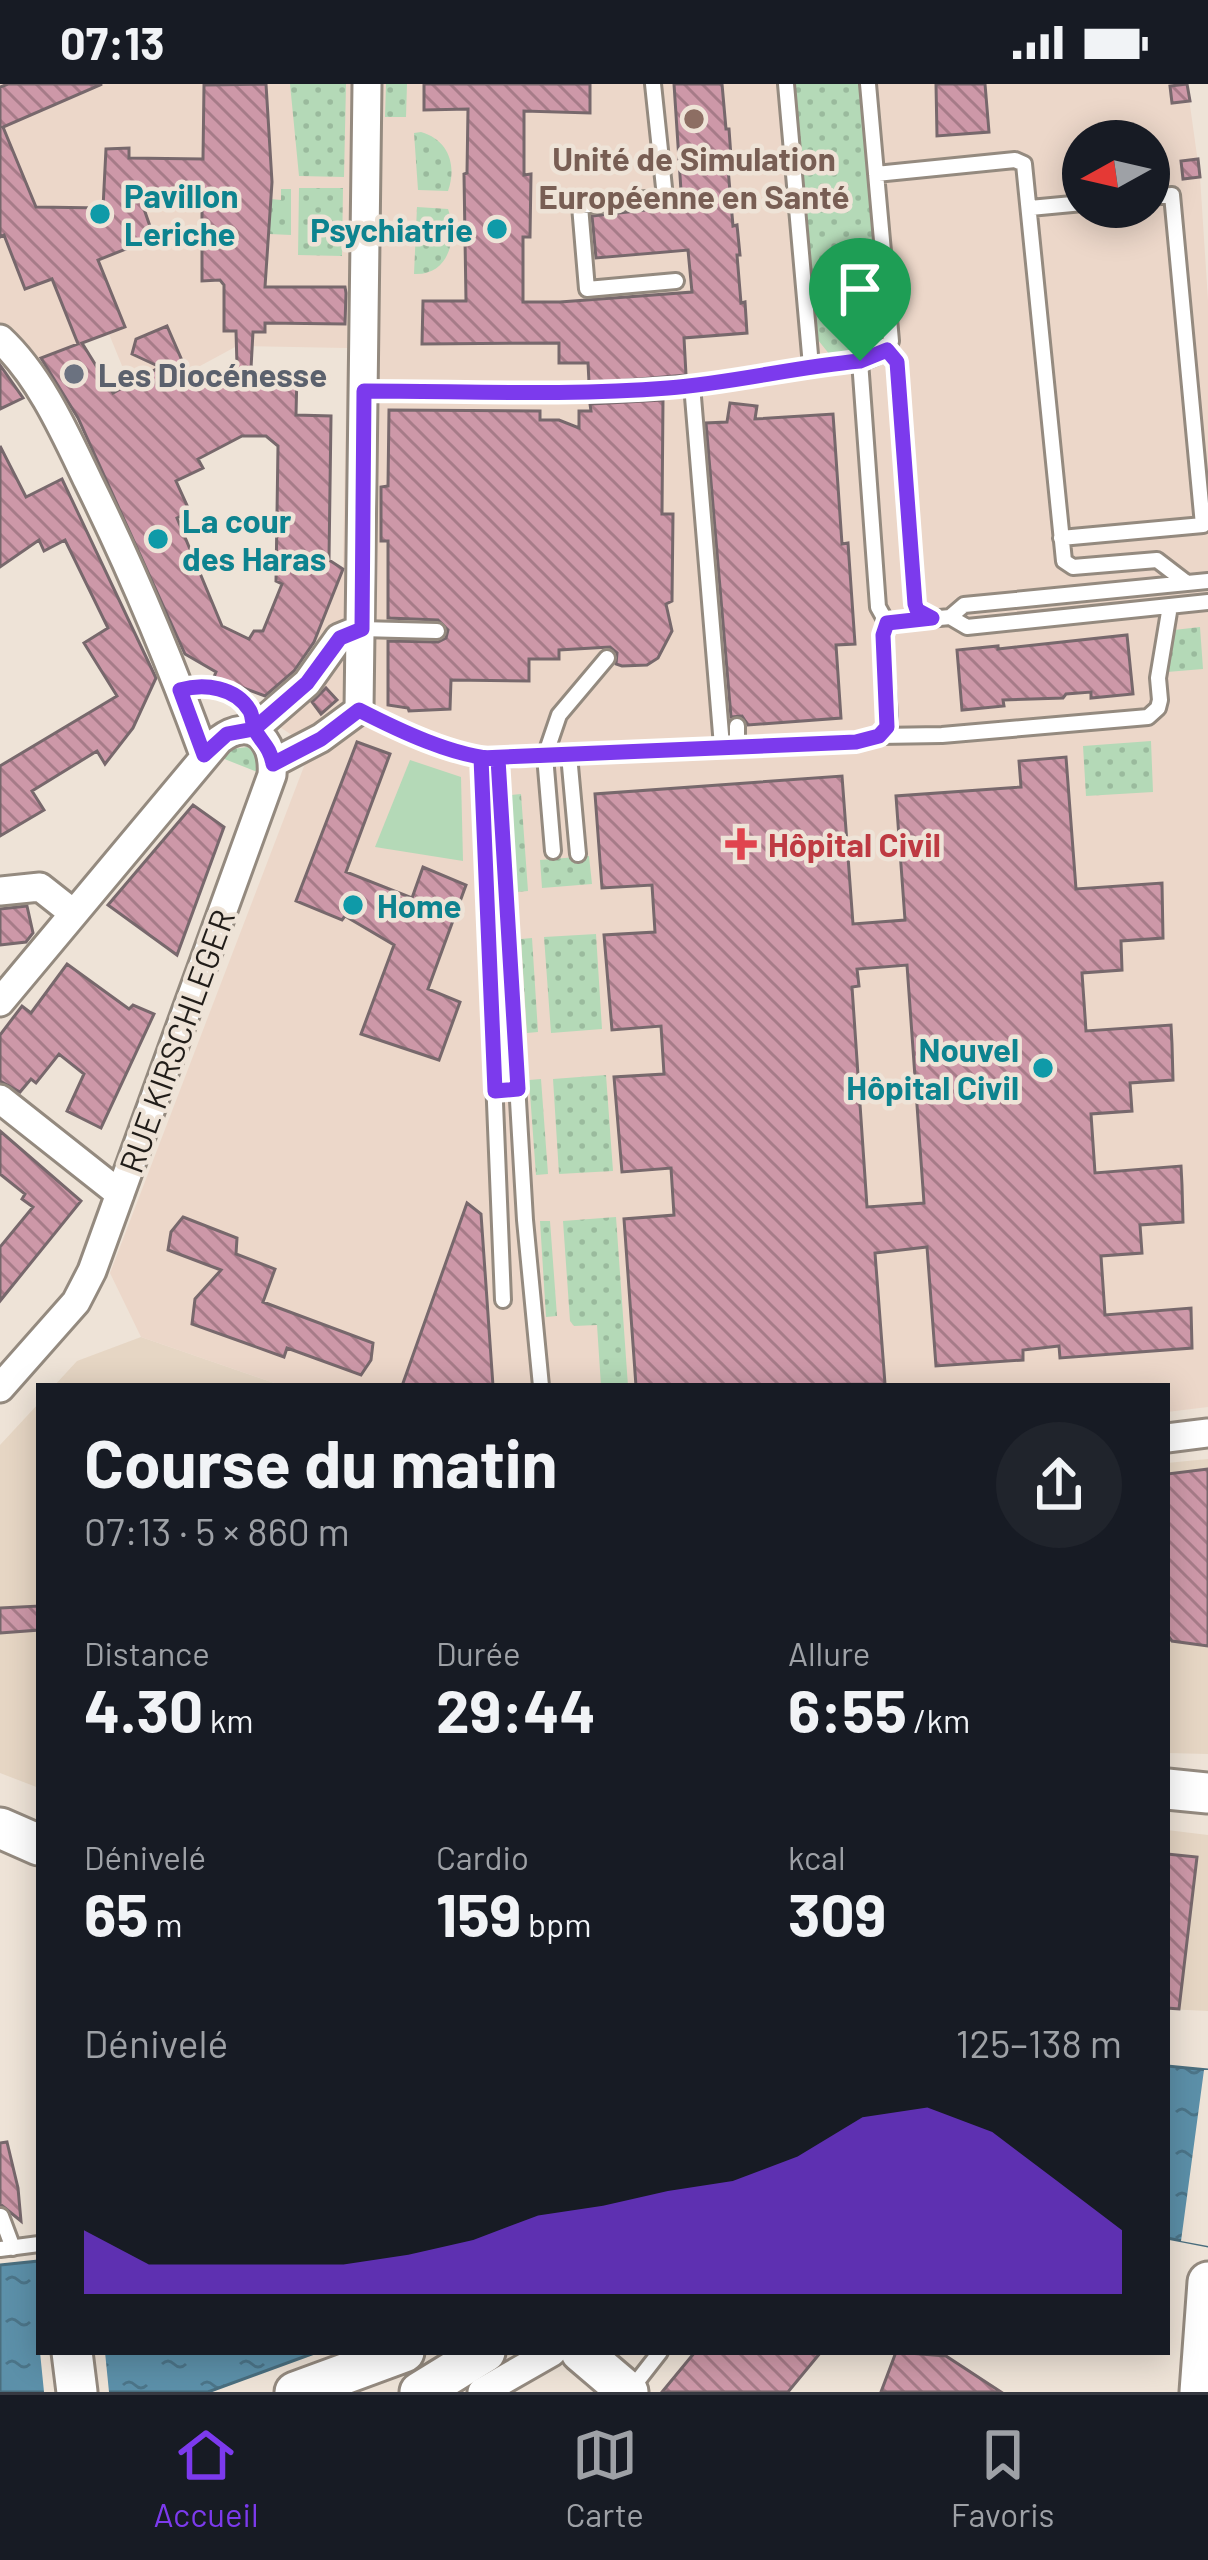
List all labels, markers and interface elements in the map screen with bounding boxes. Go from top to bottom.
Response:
text: 07:13 [60,15,165,69]
marker: Unité de Simulation Européenne en Santé [681,106,707,132]
north arrow [1062,120,1170,228]
map controls [1062,120,1170,228]
place label: Unité de Simulation Européenne en Santé [539,138,849,216]
place label: Pavillon Leriche [124,175,239,253]
marker: Pavillon Leriche [87,201,113,227]
place label: Psychiatrie [310,209,473,249]
marker: Psychiatrie [484,216,510,242]
pin [809,238,911,361]
icon: arrive [827,256,893,322]
place label: Les Diocénesse [98,354,327,394]
marker: Les Diocénesse [61,361,87,387]
place label: La cour des Haras [182,500,326,578]
marker: La cour des Haras [145,526,171,552]
place label: Hôpital Civil [768,824,941,864]
marker: Hôpital Civil [725,828,757,860]
place label: Home [377,885,462,925]
marker: Home [340,892,366,918]
street label: RUE KIRSCHLEGER [110,904,242,1178]
place label: Nouvel Hôpital Civil [846,1029,1019,1107]
marker: Nouvel Hôpital Civil [1030,1055,1056,1081]
text: Course du matin [84,1422,558,1501]
button: share [996,1422,1122,1548]
text: 07:13 · 5 × 860 m [84,1507,350,1554]
text: Distance [84,1633,210,1673]
text: Durée [436,1633,521,1673]
text: Allure [788,1633,870,1673]
text: 4.30 [84,1673,203,1745]
text: 29:44 [436,1673,596,1745]
text: 6:55 [788,1673,907,1745]
text: km [203,1700,254,1740]
text: /km [907,1700,970,1740]
text: Dénivelé [84,1837,206,1877]
text: Cardio [436,1837,529,1877]
text: kcal [788,1837,846,1877]
text: 65 [84,1877,149,1949]
text: 159 [436,1877,521,1949]
text: 309 [788,1877,886,1949]
text: m [149,1904,182,1944]
text: bpm [521,1904,592,1944]
text: Dénivelé [84,2019,228,2066]
text: 125–138 m [956,2019,1122,2066]
tab: Accueil [153,2422,259,2534]
tab: Carte [566,2422,644,2534]
tab: Favoris [951,2422,1055,2534]

